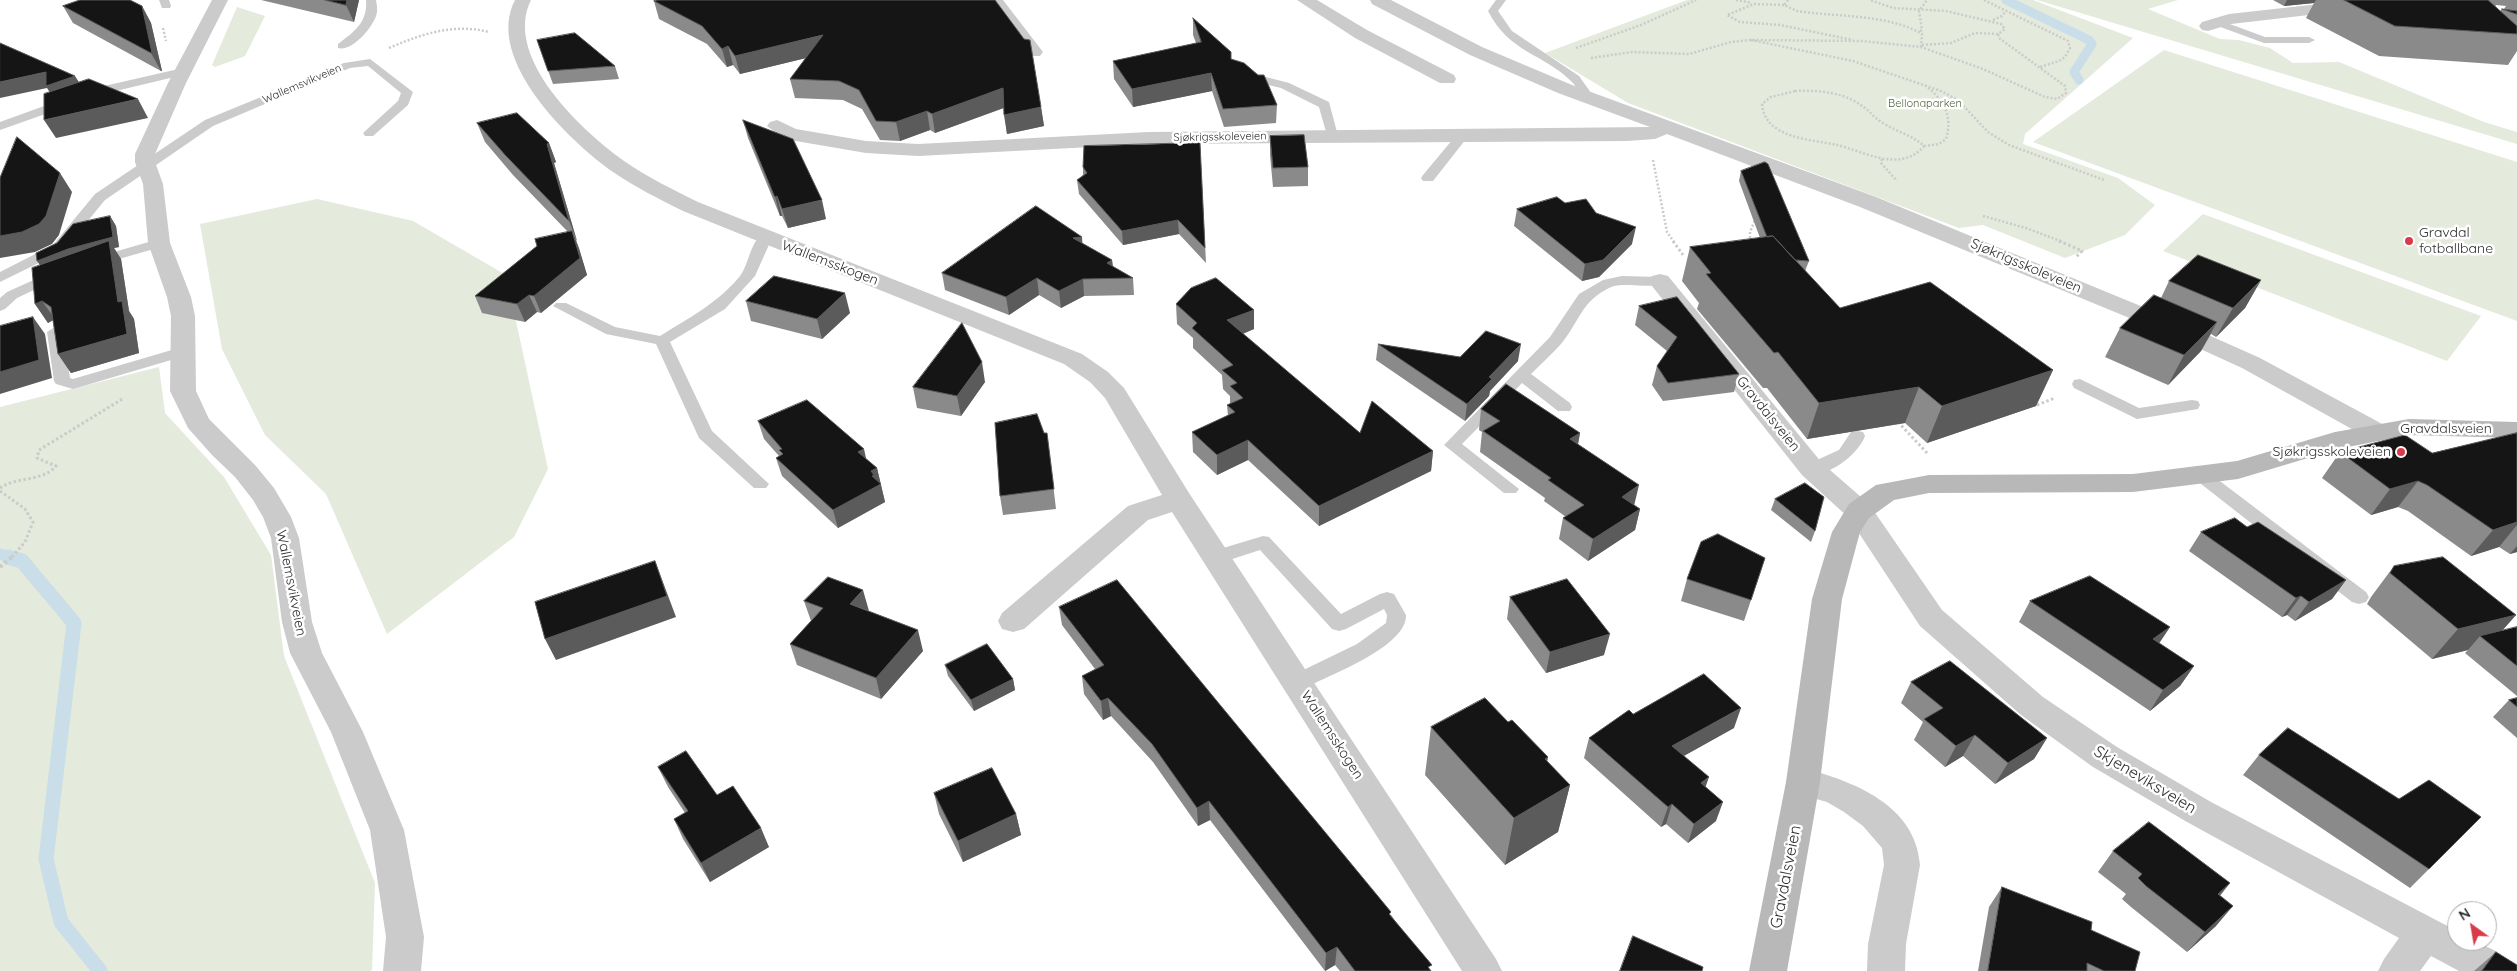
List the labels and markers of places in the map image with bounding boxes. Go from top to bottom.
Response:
place label: Gravdal fotballbane [2419,225,2493,258]
marker: Gravdal fotballbane [2403,235,2415,247]
place label: Sjøkrigsskoleveien [2272,444,2391,460]
marker: Sjøkrigsskoleveien [2395,446,2407,458]

